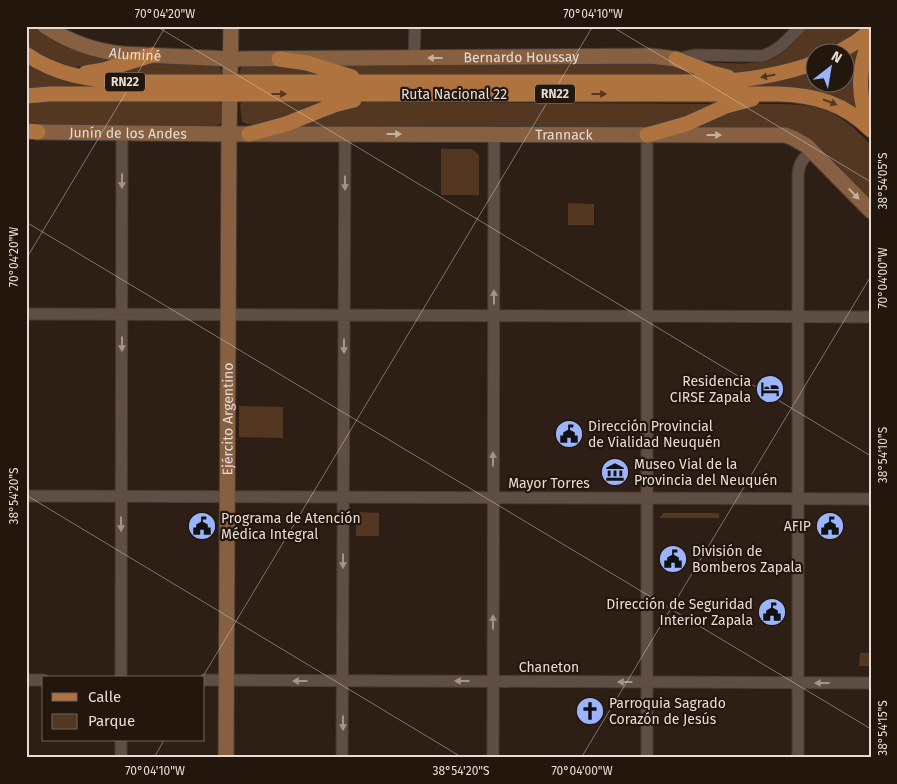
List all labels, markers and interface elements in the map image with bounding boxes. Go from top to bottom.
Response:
text: 70°04'20"W [135,7,195,21]
text: 70°04'10"W [563,7,623,21]
north arrow [804,42,854,92]
street label: Aluminé [108,44,162,65]
text: N [828,48,845,67]
street label: Bernardo Houssay [463,49,579,66]
one-way arrow [427,54,443,62]
road number: RN22 [105,72,145,91]
one-way arrow [760,72,775,80]
road number: RN22 [535,85,575,104]
street label: Ruta Nacional 22 [401,86,507,103]
one-way arrow [271,90,287,98]
one-way arrow [591,90,607,98]
one-way arrow [823,99,837,107]
street label: Junín de los Andes [69,124,187,143]
street label: Trannack [535,127,593,144]
one-way arrow [386,130,402,138]
one-way arrow [706,131,722,139]
text: 38°54'05"S [876,152,890,209]
one-way arrow [118,173,126,189]
one-way arrow [341,175,349,191]
one-way arrow [848,187,860,199]
text: 70°04'20"W [7,227,21,287]
text: 70°04'00"W [876,247,890,309]
one-way arrow [490,288,498,304]
one-way arrow [118,336,126,352]
one-way arrow [340,338,348,354]
street label: Ejército Argentino [219,362,237,476]
place label: Residencia CIRSE Zapala [670,373,751,406]
hotel icon: Residencia CIRSE Zapala [755,374,785,404]
place label: Dirección Provincial de Vialidad Neuquén [588,418,721,451]
public building icon: Dirección Provincial de Vialidad Neuquén [554,419,584,449]
text: 38°54'10"S [876,426,890,483]
one-way arrow [489,451,497,467]
place label: Museo Vial de la Provincia del Neuquén [634,456,777,489]
museum icon: Museo Vial de la Provincia del Neuquén [600,457,630,487]
text: 38°54'20"S [7,467,21,525]
street label: Mayor Torres [508,475,590,492]
place label: Programa de Atención Médica Integral [221,510,361,543]
public building icon: Programa de Atención Médica Integral [187,511,217,541]
public building icon: AFIP [815,511,845,541]
one-way arrow [117,516,125,532]
place label: AFIP [784,518,811,535]
place label: División de Bomberos Zapala [692,543,802,576]
public building icon: División de Bomberos Zapala [658,544,688,574]
one-way arrow [339,553,347,569]
place label: Dirección de Seguridad Interior Zapala [606,596,753,629]
public building icon: Dirección de Seguridad Interior Zapala [757,597,787,627]
one-way arrow [489,613,497,629]
street label: Chaneton [519,659,579,676]
legend [42,676,205,742]
one-way arrow [291,677,307,685]
one-way arrow [454,677,470,685]
one-way arrow [616,678,632,686]
one-way arrow [814,679,830,687]
text: Calle [88,688,121,706]
place label: Parroquia Sagrado Corazón de Jesús [609,695,726,728]
church icon: Parroquia Sagrado Corazón de Jesús [575,696,605,726]
text: 38°54'15"S [876,700,890,756]
text: Parque [88,712,135,730]
one-way arrow [339,715,347,731]
text: 70°04'10"W [125,764,185,778]
text: 38°54'20"S [432,764,490,778]
text: 70°04'00"W [551,764,613,778]

